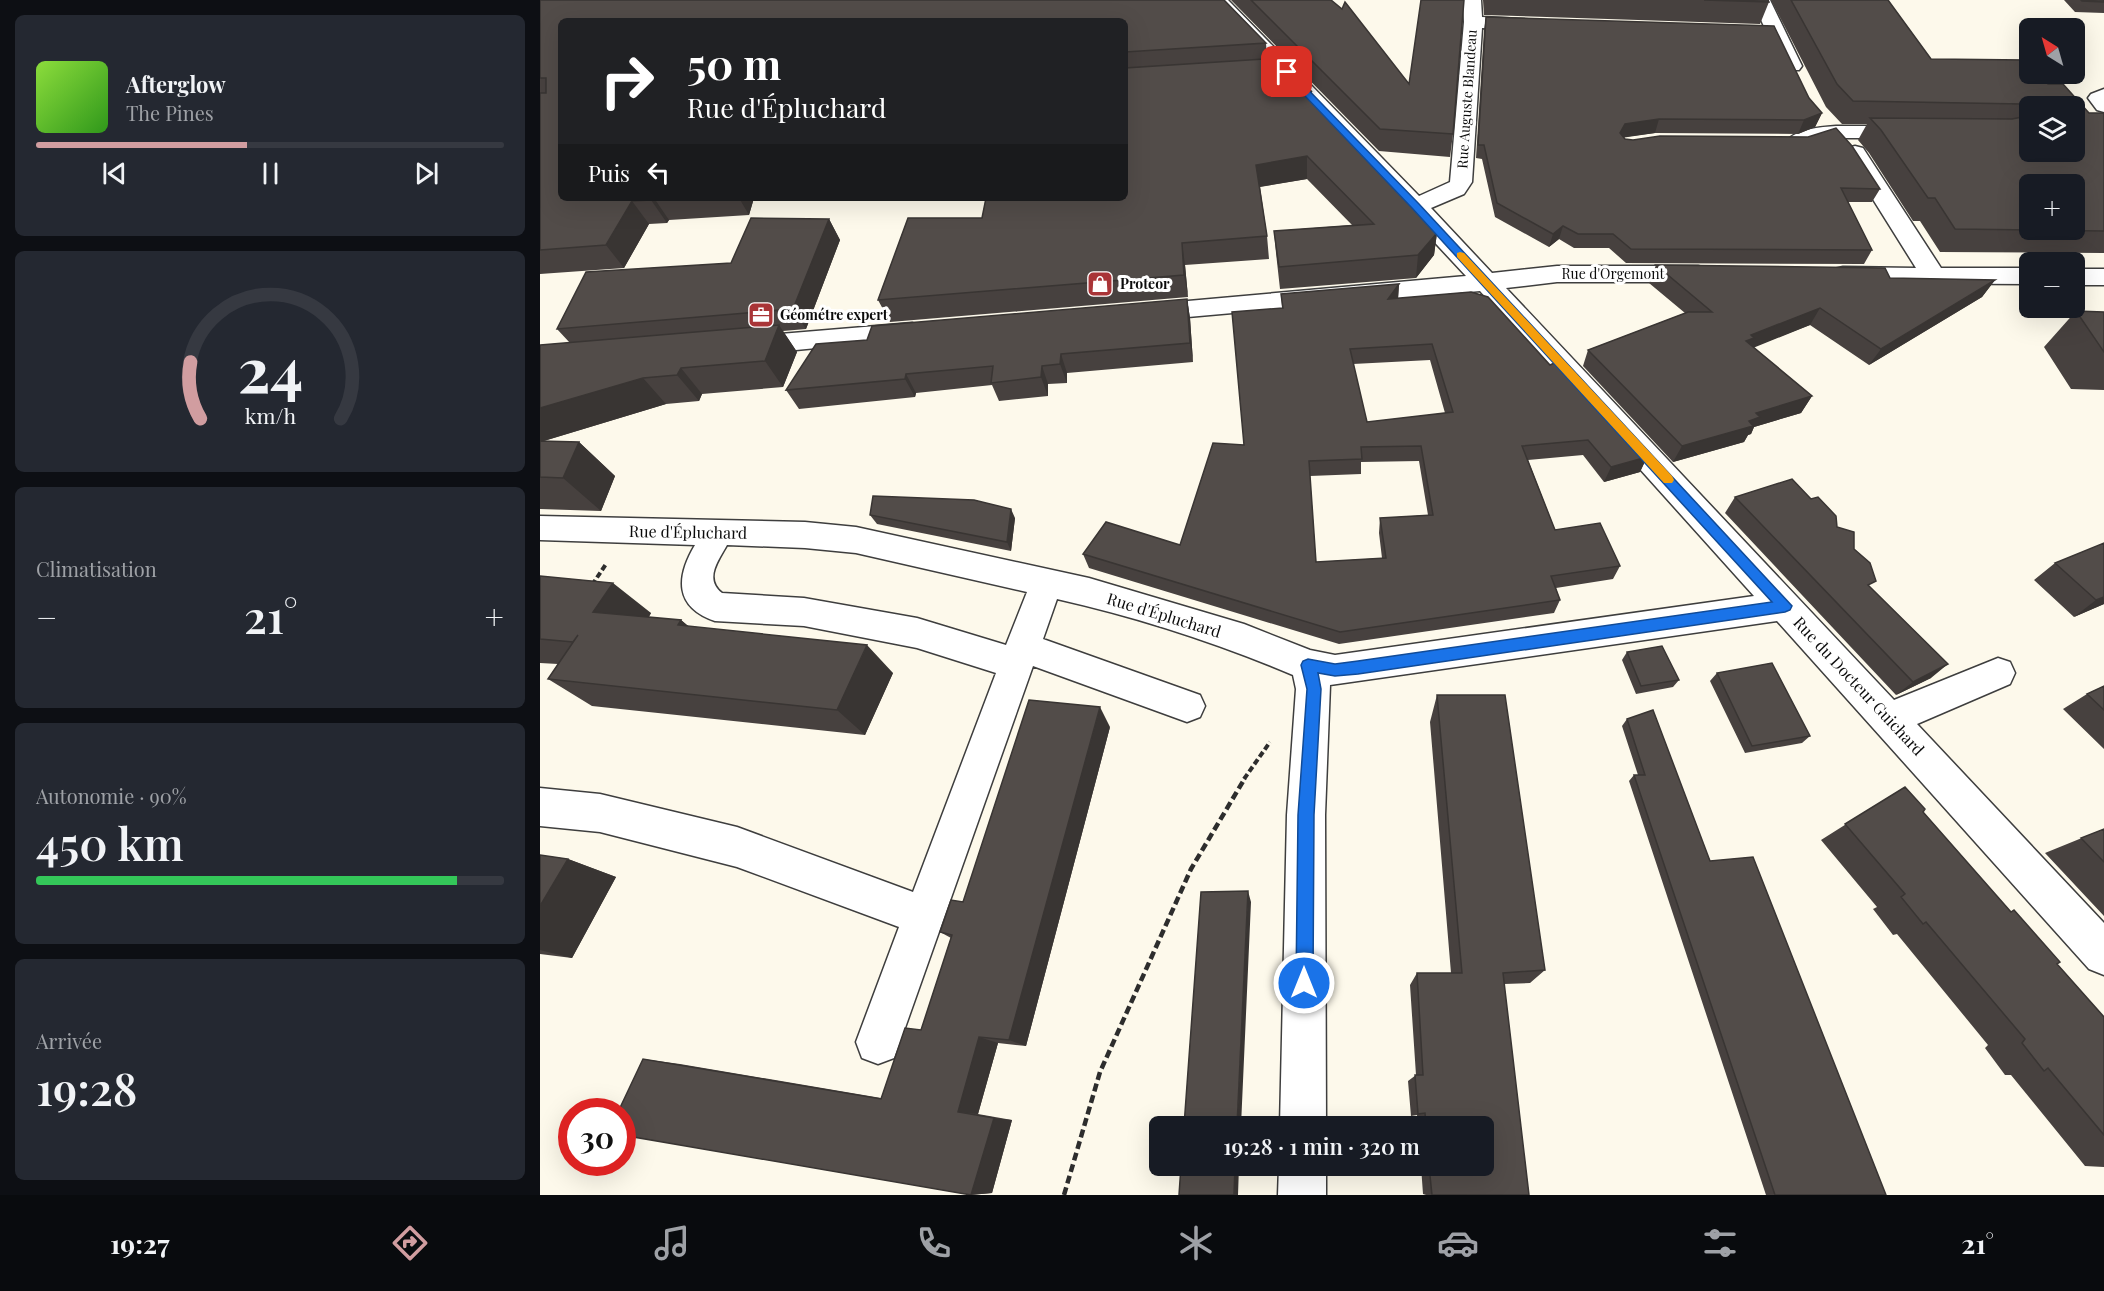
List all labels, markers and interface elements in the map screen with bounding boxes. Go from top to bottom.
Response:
north arrow [2019,18,2085,84]
map controls [2019,18,2085,318]
street label: Rue Auguste Blandeau [1452,29,1481,169]
text: 50 m [687,35,781,91]
icon: right [588,42,666,120]
pin [1261,46,1312,97]
icon: arrive [1270,55,1303,88]
text: Afterglow [126,69,226,99]
text: Rue d'Épluchard [687,89,887,125]
button: layers [2019,96,2085,162]
text: The Pines [126,99,214,126]
icon: left [642,156,675,189]
icon: previous [98,157,131,190]
icon: pause [254,157,287,190]
icon: next [410,157,443,190]
text: Puis [588,158,630,188]
button: + [2019,174,2085,240]
button: − [2019,252,2085,318]
street label: Rue d'Orgemont [1562,264,1665,283]
shop icon: Proteor [1085,269,1115,299]
place label: Proteor [1120,274,1170,293]
office icon: Géométre expert [746,300,776,330]
place label: Géométre expert [780,305,888,324]
text: 24 [237,325,303,409]
text: km/h [244,401,296,429]
street label: Rue d'Épluchard [629,520,747,543]
text: Climatisation [36,555,157,582]
text: 21° [244,585,298,645]
street label: Rue d'Épluchard [1105,587,1224,642]
text: − [36,594,57,638]
text: + [485,594,504,638]
street label: Rue du Docteur Guichard [1789,612,1929,760]
text: Autonomie · 90% [36,782,187,809]
text: 450 km [36,812,184,872]
position arrow [1272,951,1336,1015]
text: Arrivée [36,1027,102,1054]
text: 19:28 [36,1057,137,1117]
speed limit sign: 30 [558,1098,636,1176]
text: 19:28 · 1 min · 320 m [1223,1131,1420,1161]
icon: directions [389,1222,431,1264]
icon: music [651,1222,693,1264]
icon: phone [913,1222,955,1264]
icon: climate [1175,1222,1217,1264]
icon: car [1437,1222,1479,1264]
icon: filters [1699,1222,1741,1264]
text: 19:27 [110,1225,170,1261]
text: 21° [1961,1225,1994,1261]

